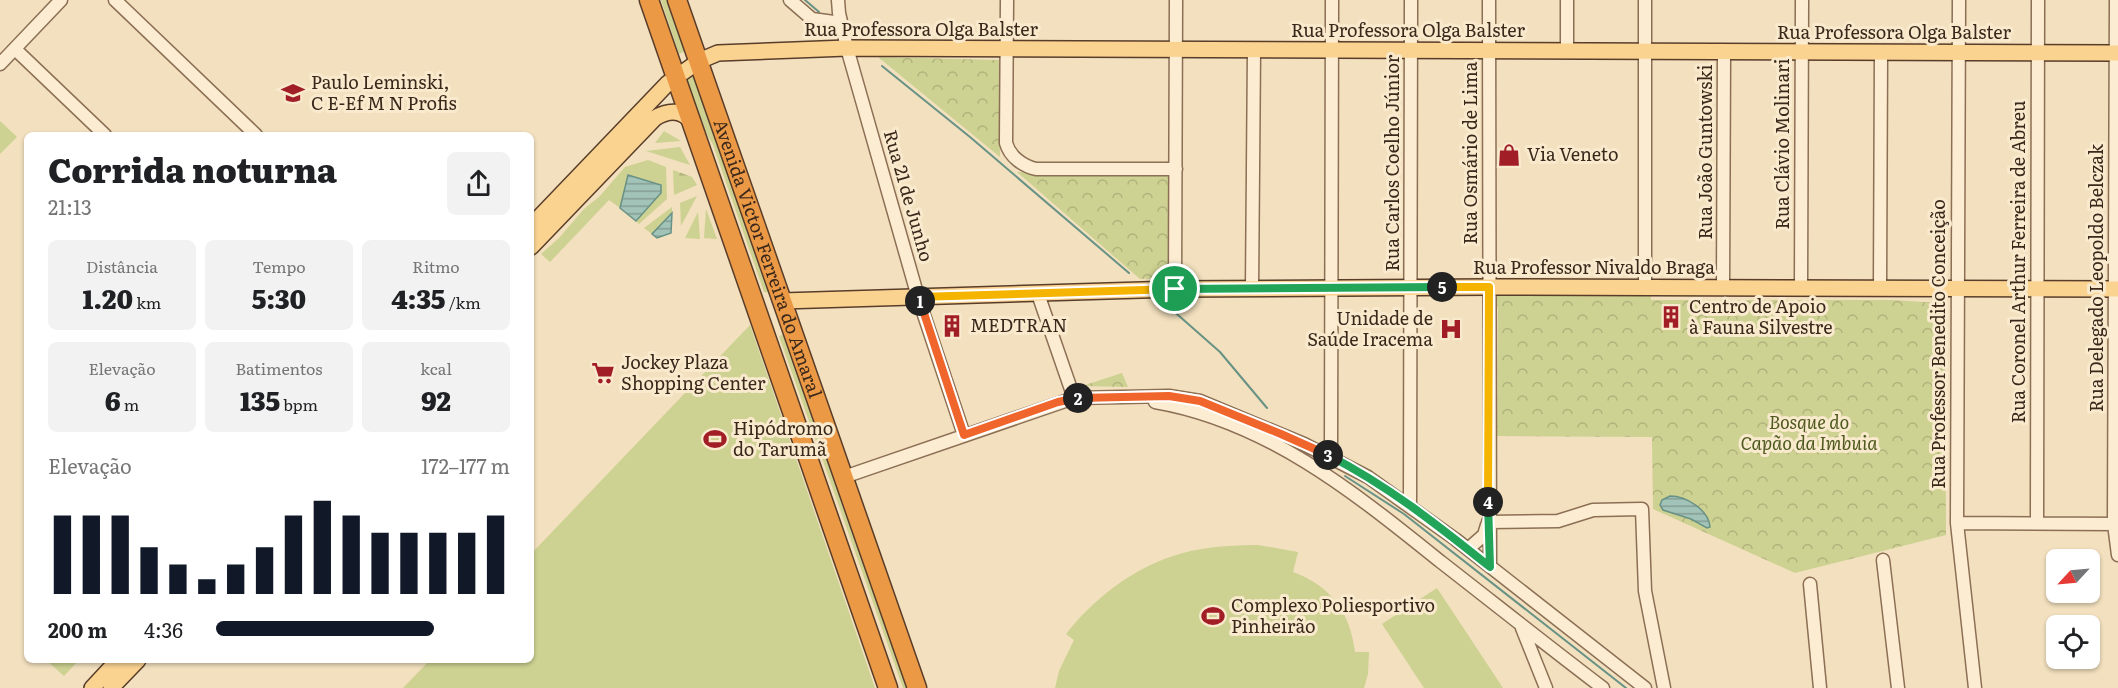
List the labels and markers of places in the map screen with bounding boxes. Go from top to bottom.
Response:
place label: Paulo Leminski, C E-Ef M N Profis [311,68,457,116]
school or university icon: Paulo Leminski, C E-Ef M N Profis [280,80,306,106]
place label: Via Veneto [1527,140,1619,167]
shop icon: Via Veneto [1496,142,1522,168]
pin [1149,263,1200,314]
pin: 5 [1427,272,1457,302]
pin: 1 [905,286,935,316]
place label: Centro de Apoio à Fauna Silvestre [1689,292,1833,340]
place label: Unidade de Saúde Iracema [1307,304,1433,352]
building icon: Centro de Apoio à Fauna Silvestre [1658,304,1684,330]
place label: MEDTRAN [970,311,1067,338]
building icon: MEDTRAN [939,313,965,339]
hospital icon: Unidade de Saúde Iracema [1438,316,1464,342]
place label: Jockey Plaza Shopping Center [621,348,766,396]
supermarket icon: Jockey Plaza Shopping Center [590,360,616,386]
pin: 2 [1063,383,1093,413]
place label: Hipódromo do Tarumã [733,414,833,462]
sports icon: Hipódromo do Tarumã [702,426,728,452]
pin: 3 [1313,440,1343,470]
pin: 4 [1473,487,1503,517]
place label: Complexo Poliesportivo Pinheirão [1231,591,1435,639]
sports icon: Complexo Poliesportivo Pinheirão [1200,603,1226,629]

